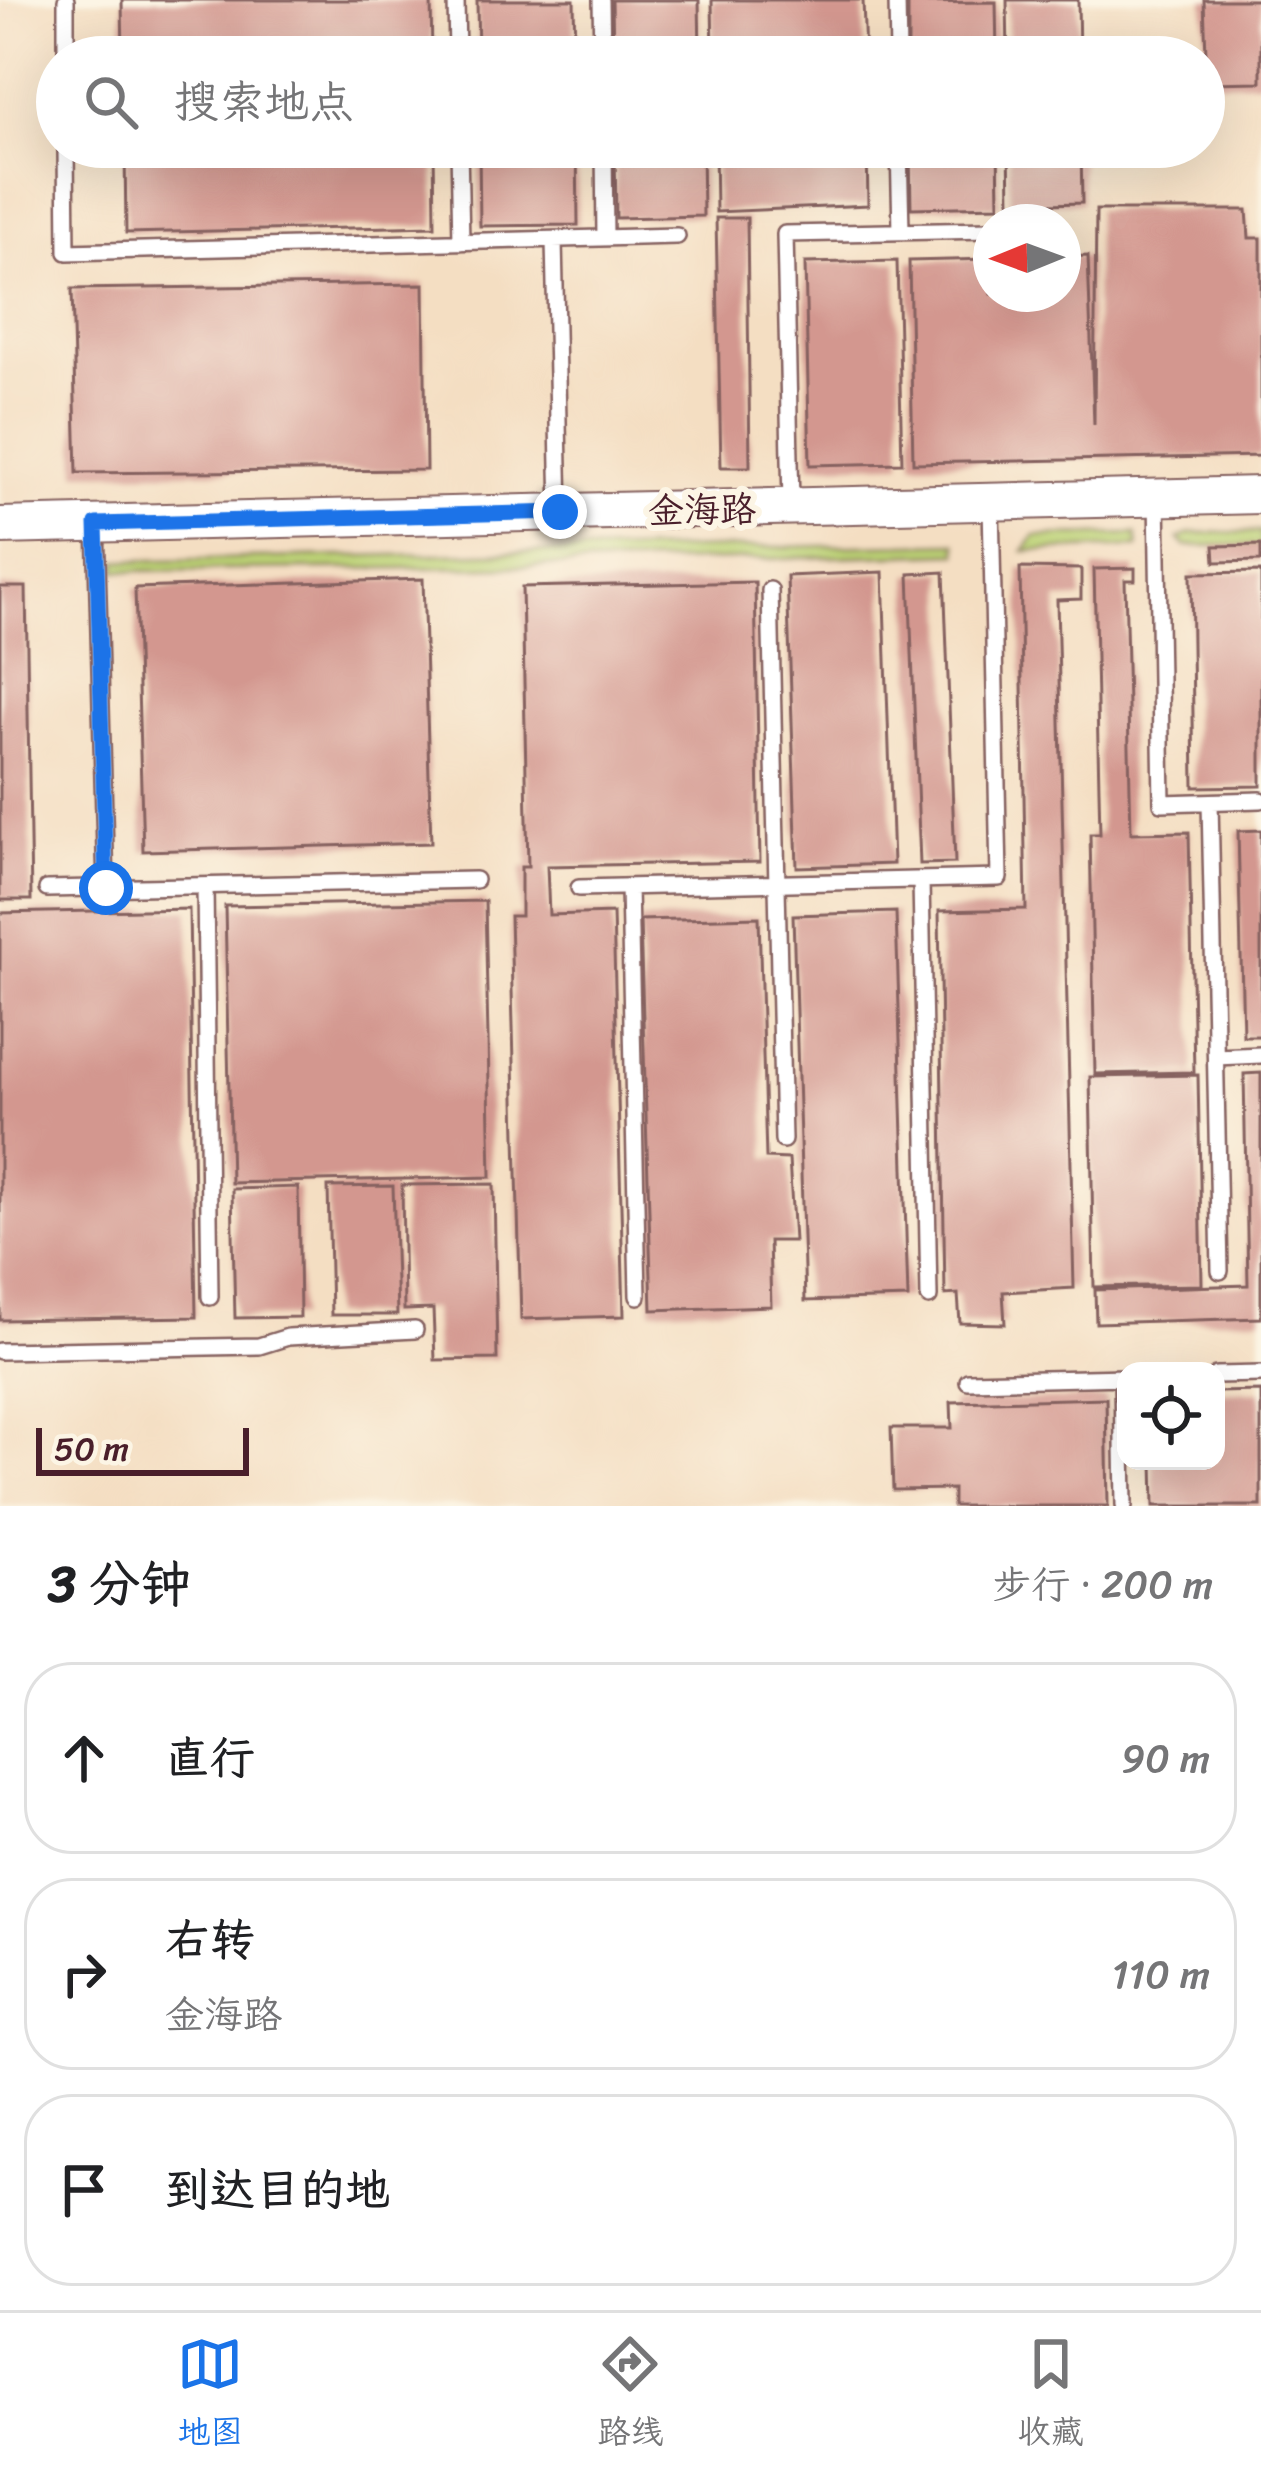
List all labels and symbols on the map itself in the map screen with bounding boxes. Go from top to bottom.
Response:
north arrow [973,204,1081,312]
street label: 金海路 [647,477,757,543]
route end [533,485,587,539]
route start [79,861,133,915]
scale bar [36,1422,249,1475]

